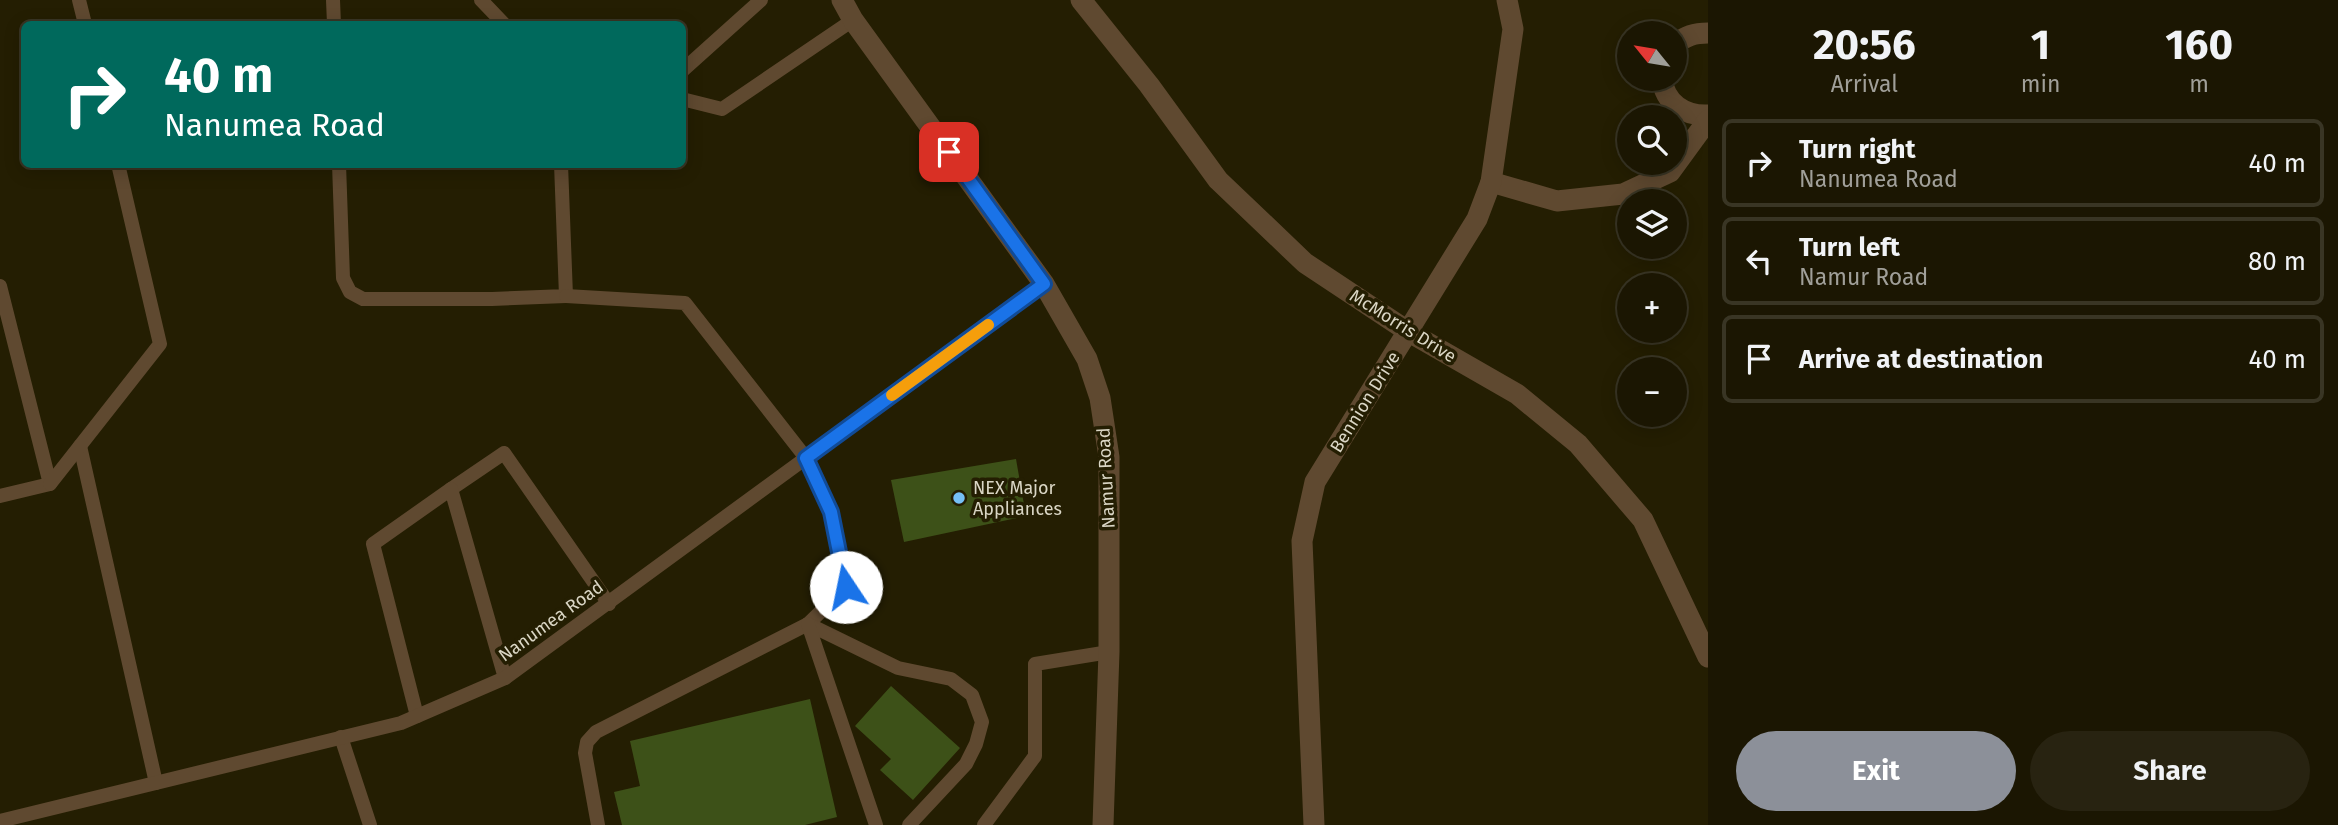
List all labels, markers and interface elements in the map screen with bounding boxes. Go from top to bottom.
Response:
text: 20:56 [1813,20,1916,70]
text: 1 [2031,20,2050,70]
text: 160 [2165,20,2233,70]
north arrow [1617,21,1687,91]
map controls [1617,21,1687,427]
text: 40 m [164,46,273,105]
icon: right [49,49,140,140]
text: Arrival [1831,70,1898,98]
text: min [2021,70,2060,98]
text: m [2189,70,2209,98]
button: search [1617,105,1687,175]
text: Nanumea Road [164,106,385,144]
pin [919,122,979,182]
icon: arrive [930,133,968,171]
text: Turn right [1799,134,1916,165]
icon: right [1740,144,1778,182]
text: 40 m [2248,148,2306,179]
text: Nanumea Road [1799,165,1958,193]
button: layers [1617,189,1687,259]
text: Turn left [1799,232,1900,263]
icon: left [1740,242,1778,280]
text: 80 m [2248,246,2306,277]
text: Namur Road [1799,263,1928,291]
button: + [1617,273,1687,343]
street label: McMorris Drive [1346,284,1460,368]
icon: arrive [1740,340,1778,378]
text: Arrive at destination [1799,344,2043,375]
text: 40 m [2248,344,2306,375]
street label: Bennion Drive [1325,347,1405,457]
button: − [1617,357,1687,427]
street label: Namur Road [1092,427,1120,529]
place label: NEX Major Appliances [973,477,1062,520]
marker: NEX Major Appliances [951,490,967,506]
position arrow [809,550,883,624]
street label: Nanumea Road [494,576,608,666]
button: Exit [1736,731,2016,811]
button: Share [2030,731,2310,811]

